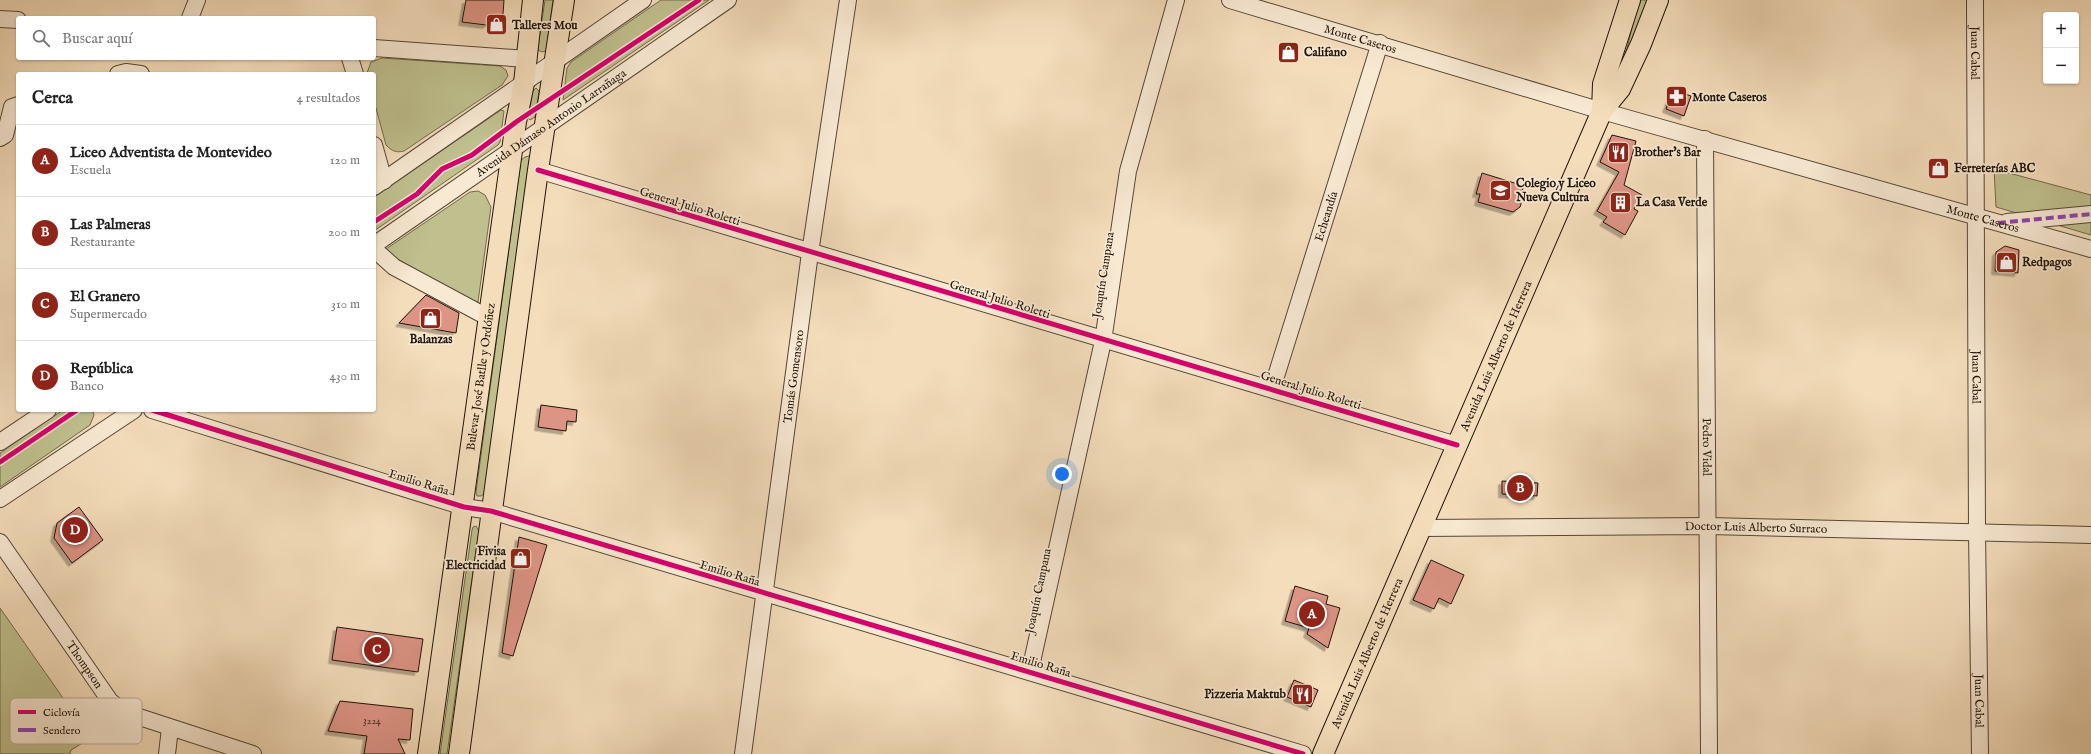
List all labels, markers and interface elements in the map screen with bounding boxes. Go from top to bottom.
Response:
shop icon: Talleres Mou [484,12,510,38]
map controls [2043,12,2079,84]
button: + [2043,12,2079,48]
search box [16,16,376,60]
place label: Talleres Mou [511,18,578,33]
street label: Monte Caseros [1322,21,1398,57]
street label: Juan Cabal [1966,24,1982,81]
icon: search [30,27,52,49]
text: Buscar aquí [62,29,132,48]
shop icon: Califano [1275,39,1301,65]
place label: Califano [1304,45,1347,60]
button: − [2043,48,2079,84]
street label: Avenida Dámaso Antonio Larrañaga [472,65,630,181]
pharmacy icon: Monte Caseros [1663,84,1689,110]
text: Cerca [32,88,73,109]
text: 4 resultados [297,90,360,107]
place label: Monte Caseros [1692,90,1768,105]
restaurant icon: Brother's Bar [1606,139,1632,165]
text: Liceo Adventista de Montevideo [70,143,272,162]
place label: Brother's Bar [1634,145,1701,160]
text: A [41,152,49,169]
text: 120 m [330,152,360,169]
shop icon: Ferreterías ABC [1925,155,1951,181]
place label: Ferreterías ABC [1954,161,2036,176]
text: Escuela [70,162,111,179]
place label: Colegio y Liceo Nueva Cultura [1515,176,1596,205]
school or university icon: Colegio y Liceo Nueva Cultura [1487,177,1513,203]
street label: General Julio Roletti [637,184,742,230]
street label: Echeandía [1312,189,1342,243]
building icon: La Casa Verde [1607,189,1633,215]
place label: La Casa Verde [1635,195,1708,210]
street label: Monte Caseros [1945,202,2021,236]
text: Las Palmeras [70,215,151,234]
text: B [41,224,49,241]
text: 200 m [328,224,360,241]
street label: Joaquín Campana [1089,230,1119,321]
text: Restaurante [70,234,135,251]
shop icon: Redpagos [1994,249,2020,275]
place label: Redpagos [2022,255,2073,271]
street label: General Julio Roletti [947,277,1052,323]
street label: Avenida Luis Alberto de Herrera [1457,278,1536,434]
text: El Granero [70,287,140,306]
text: C [40,296,50,313]
text: 310 m [331,296,360,313]
street label: Bulevar José Batlle y Ordóñez [463,301,499,452]
shop icon: Balanzas [418,305,444,331]
text: Supermercado [70,306,147,323]
street label: Tomás Gomensoro [780,328,808,424]
place label: Balanzas [410,332,453,347]
street label: Juan Cabal [1967,348,1984,405]
text: República [70,359,133,378]
text: D [40,368,50,385]
text: 430 m [330,368,360,385]
street label: General Julio Roletti [1258,368,1363,414]
text: Banco [70,378,104,395]
street label: Pedro Vidal [1699,418,1714,477]
your location [1052,464,1072,484]
street label: Emilio Raña [387,466,452,499]
pin: B [1507,473,1533,503]
pin: D [62,515,88,545]
street label: Doctor Luis Alberto Surraco [1685,519,1828,537]
place label: Fivisa Electricidad [446,544,507,573]
shop icon: Fivisa Electricidad [508,545,534,571]
street label: Joaquín Campana [1022,546,1056,637]
street label: Emilio Raña [698,557,763,590]
street label: Avenida Luis Alberto de Herrera [1328,575,1407,732]
pin: A [1299,599,1325,629]
pin: C [364,635,390,665]
street label: Thompson [63,638,106,692]
street label: Emilio Raña [1009,648,1074,681]
street label: Juan Cabal [1970,672,1987,729]
restaurant icon: Pizzeria Maktub [1289,681,1315,707]
place label: Pizzeria Maktub [1204,687,1287,702]
legend [10,698,142,744]
text: Ciclovía [43,706,80,720]
house number: 3224 [363,715,381,728]
text: Sendero [43,724,81,738]

